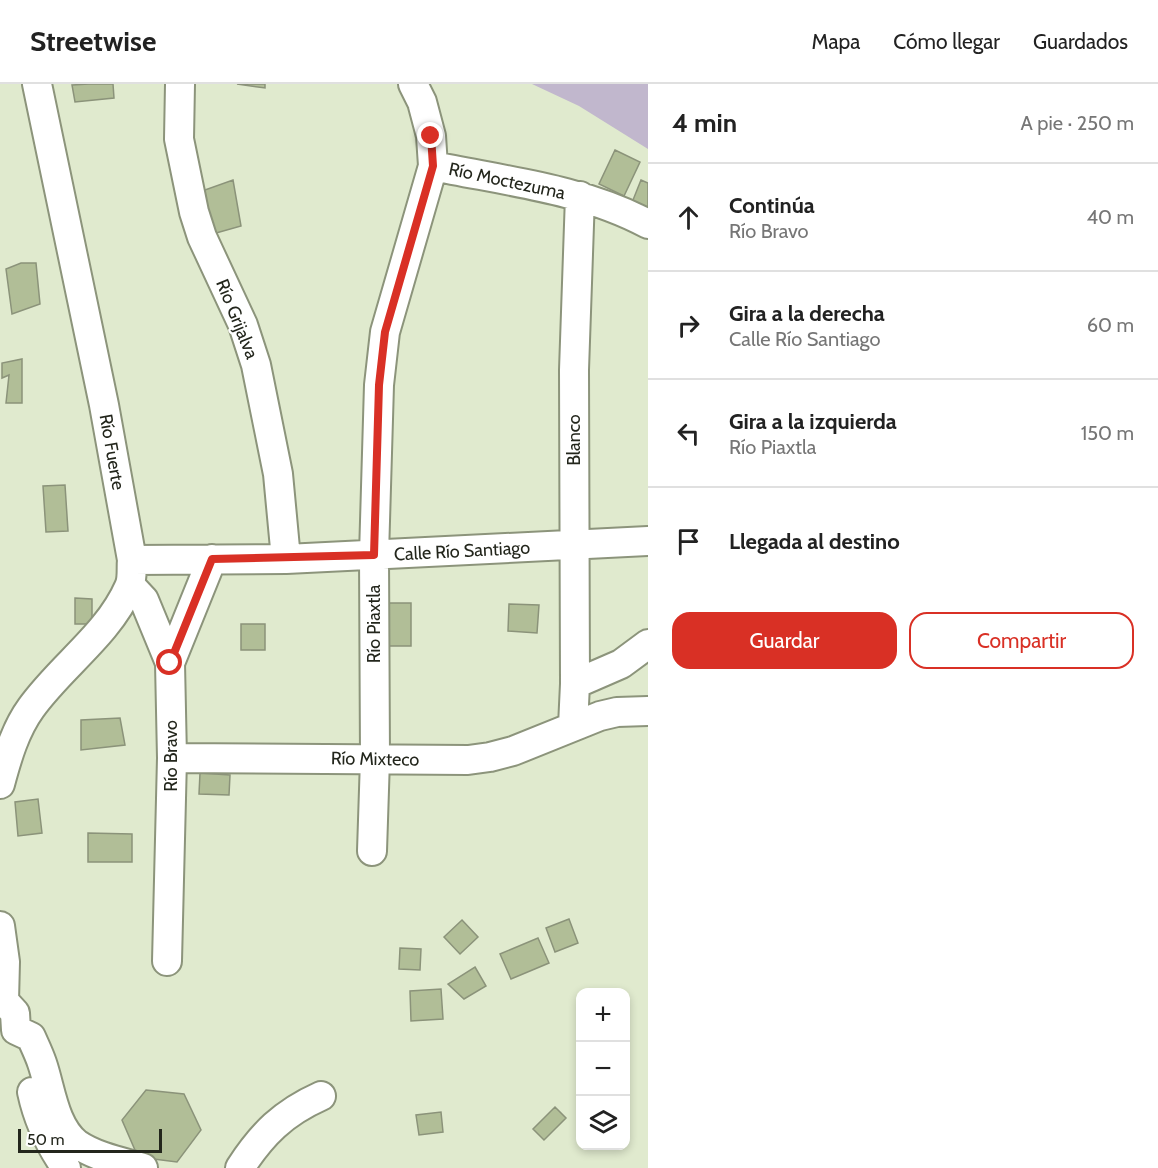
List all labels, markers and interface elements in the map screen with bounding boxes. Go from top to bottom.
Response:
text: Streetwise [30,24,156,58]
text: Mapa [812,29,860,54]
text: Cómo llegar [893,29,1000,54]
text: Guardados [1033,29,1128,54]
text: 4 min [672,107,737,139]
text: A pie · 250 m [1021,111,1134,135]
route end [417,122,443,148]
street label: Río Moctezuma [447,158,568,204]
text: Continúa [729,192,815,219]
icon: ahead [672,201,705,234]
text: 40 m [1086,205,1134,229]
text: Río Bravo [729,219,809,243]
street label: Río Grijalva [211,276,263,362]
text: Gira a la derecha [729,300,885,327]
icon: right [672,309,705,342]
text: 60 m [1087,313,1134,337]
text: Calle Río Santiago [729,327,881,351]
text: Gira a la izquierda [729,408,897,435]
street label: Río Fuerte [95,412,129,492]
street label: Blanco [563,414,585,466]
icon: left [672,417,705,450]
text: 150 m [1081,421,1134,445]
text: Río Piaxtla [729,435,816,459]
icon: arrive [672,525,705,558]
text: Llegada al destino [729,528,900,555]
street label: Calle Río Santiago [393,536,531,566]
street label: Río Piaxtla [363,584,385,663]
button: Guardar [672,612,897,669]
button: Compartir [909,612,1134,669]
route start [156,649,182,675]
street label: Río Bravo [160,720,182,792]
street label: Río Mixteco [331,747,420,771]
map controls [576,988,630,1150]
button: + [576,988,630,1042]
button: − [576,1042,630,1096]
button: layers [576,1096,630,1150]
scale bar [18,1126,162,1154]
text: 50 m [27,1130,64,1149]

